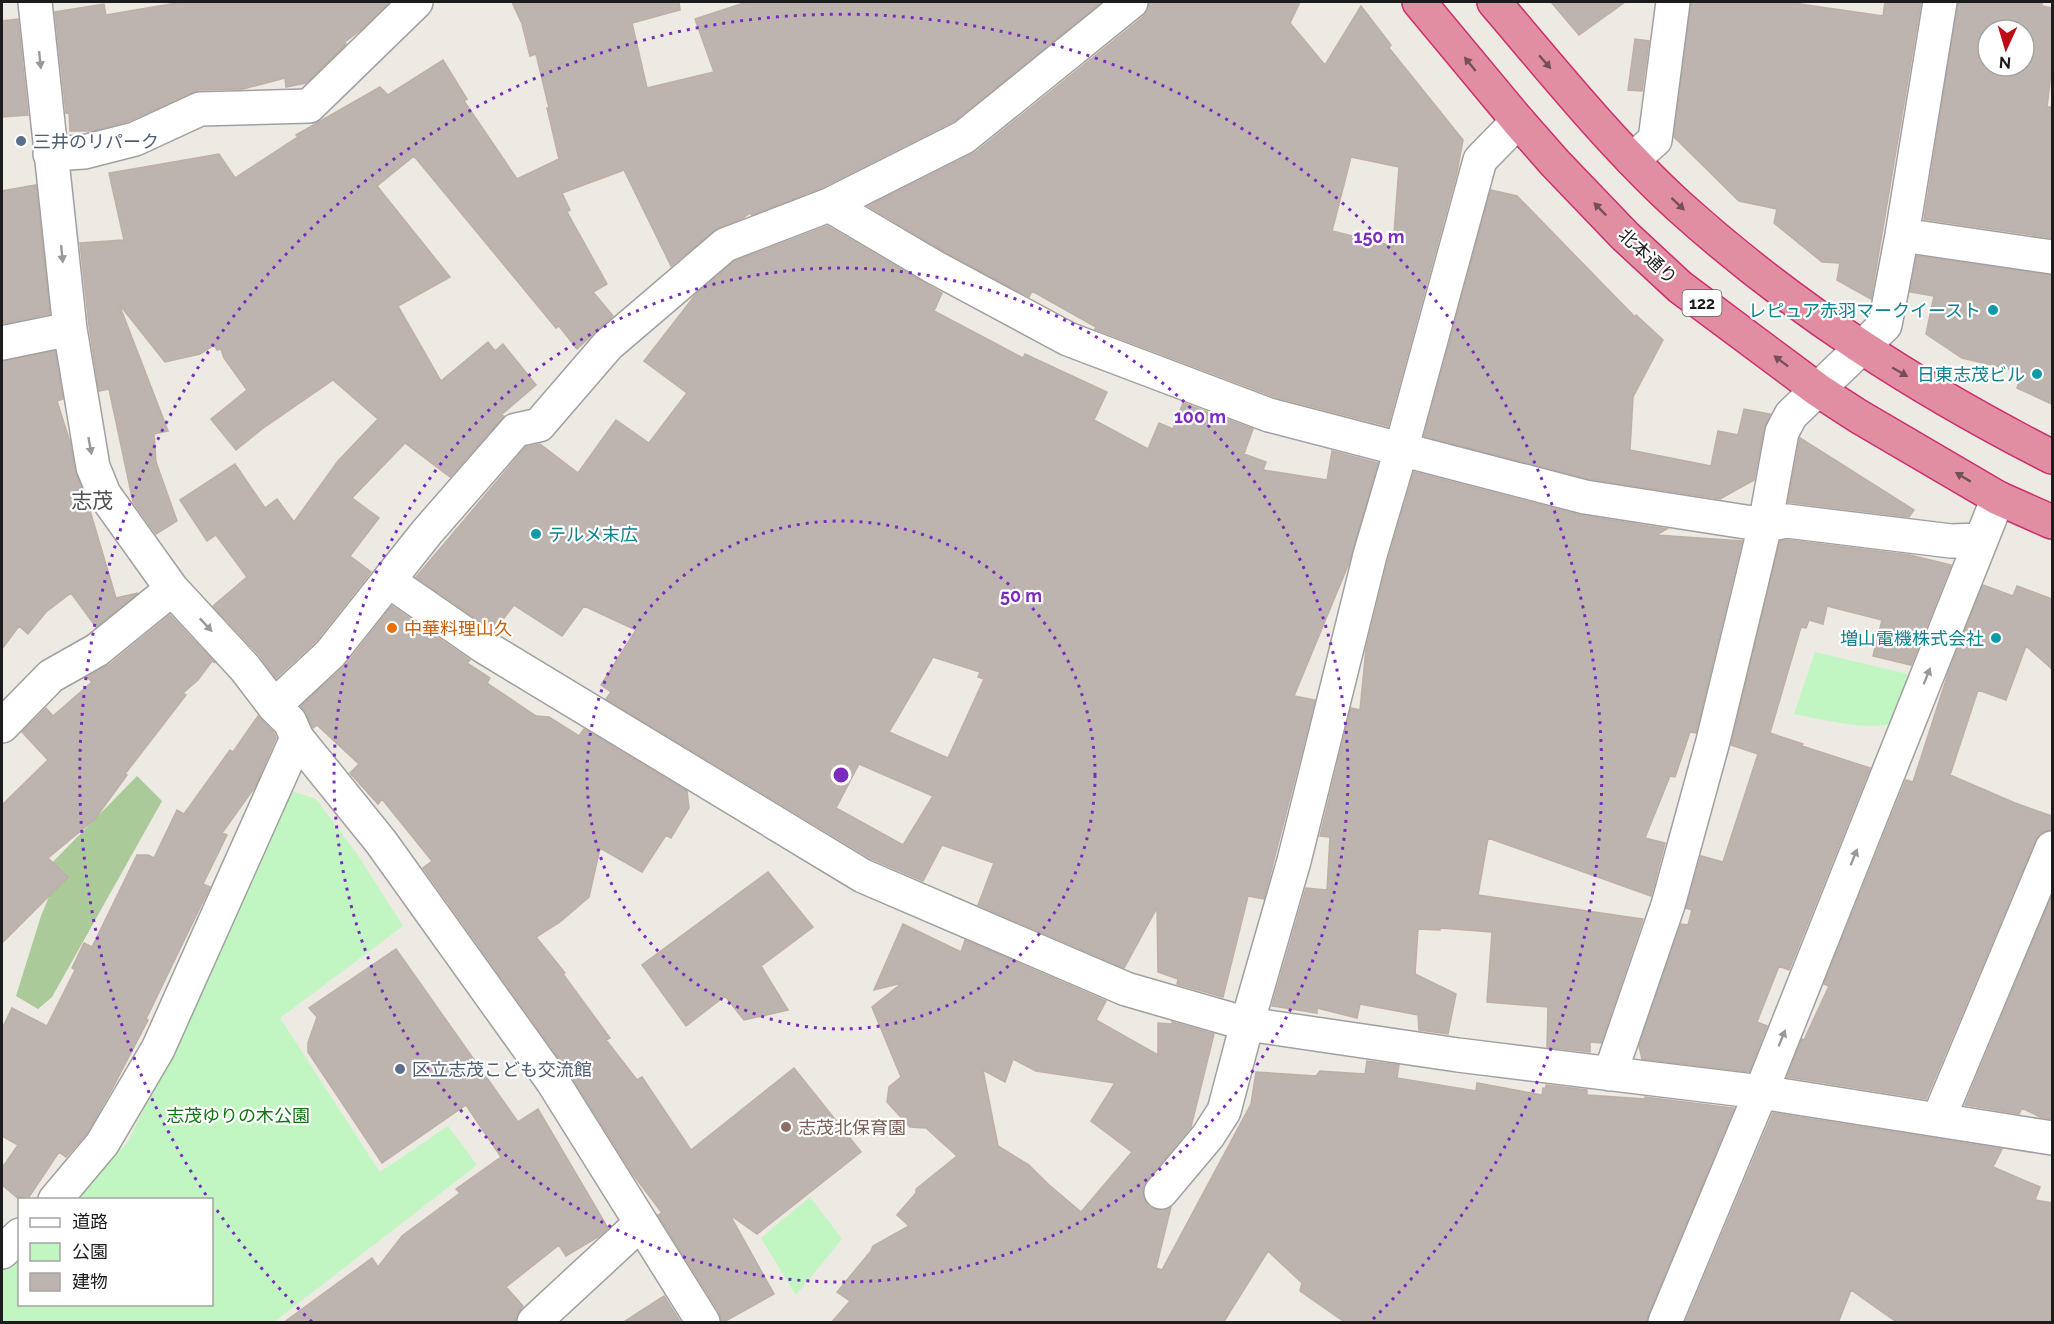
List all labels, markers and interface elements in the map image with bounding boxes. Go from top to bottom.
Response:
north arrow [1976,18,2036,78]
one-way arrow [35,50,45,69]
text: N [1998,53,2012,72]
one-way arrow [1538,54,1551,69]
one-way arrow [1464,56,1477,72]
place label: 三井のリパーク [33,131,159,152]
marker: 三井のリパーク [14,134,28,148]
one-way arrow [1671,197,1685,211]
one-way arrow [1593,203,1607,217]
street label: 北本通り [1615,224,1681,288]
text: 150 m [1354,226,1405,247]
one-way arrow [57,244,67,263]
road number: 122 [1682,290,1722,316]
place label: レピュア赤羽マークイースト [1748,300,1981,321]
marker: レピュア赤羽マークイースト [1986,303,2000,317]
one-way arrow [1773,355,1789,368]
place label: 日東志茂ビル [1917,364,2025,385]
one-way arrow [1892,367,1908,378]
marker: 日東志茂ビル [2030,367,2044,381]
text: 100 m [1174,406,1226,427]
one-way arrow [86,437,95,456]
one-way arrow [1955,471,1971,482]
district label: 志茂 [71,488,113,513]
place label: テルメ末広 [548,524,638,545]
marker: テルメ末広 [529,527,543,541]
text: 50 m [1000,585,1042,606]
one-way arrow [199,617,212,632]
place label: 中華料理山久 [404,618,512,639]
marker: 中華料理山久 [385,621,399,635]
place label: 増山電機株式会社 [1840,628,1984,649]
marker: 増山電機株式会社 [1989,631,2003,645]
one-way arrow [1922,666,1932,684]
centre of rings [831,765,851,785]
one-way arrow [1850,847,1860,865]
one-way arrow [1778,1029,1787,1047]
place label: 区立志茂こども交流館 [412,1059,592,1080]
marker: 区立志茂こども交流館 [393,1062,407,1076]
park label: 志茂ゆりの木公園 [166,1105,310,1126]
place label: 志茂北保育園 [798,1117,906,1138]
marker: 志茂北保育園 [779,1120,793,1134]
legend [18,1198,213,1306]
text: 道路 [72,1211,108,1232]
text: 公園 [72,1241,108,1262]
text: 建物 [72,1271,108,1292]

